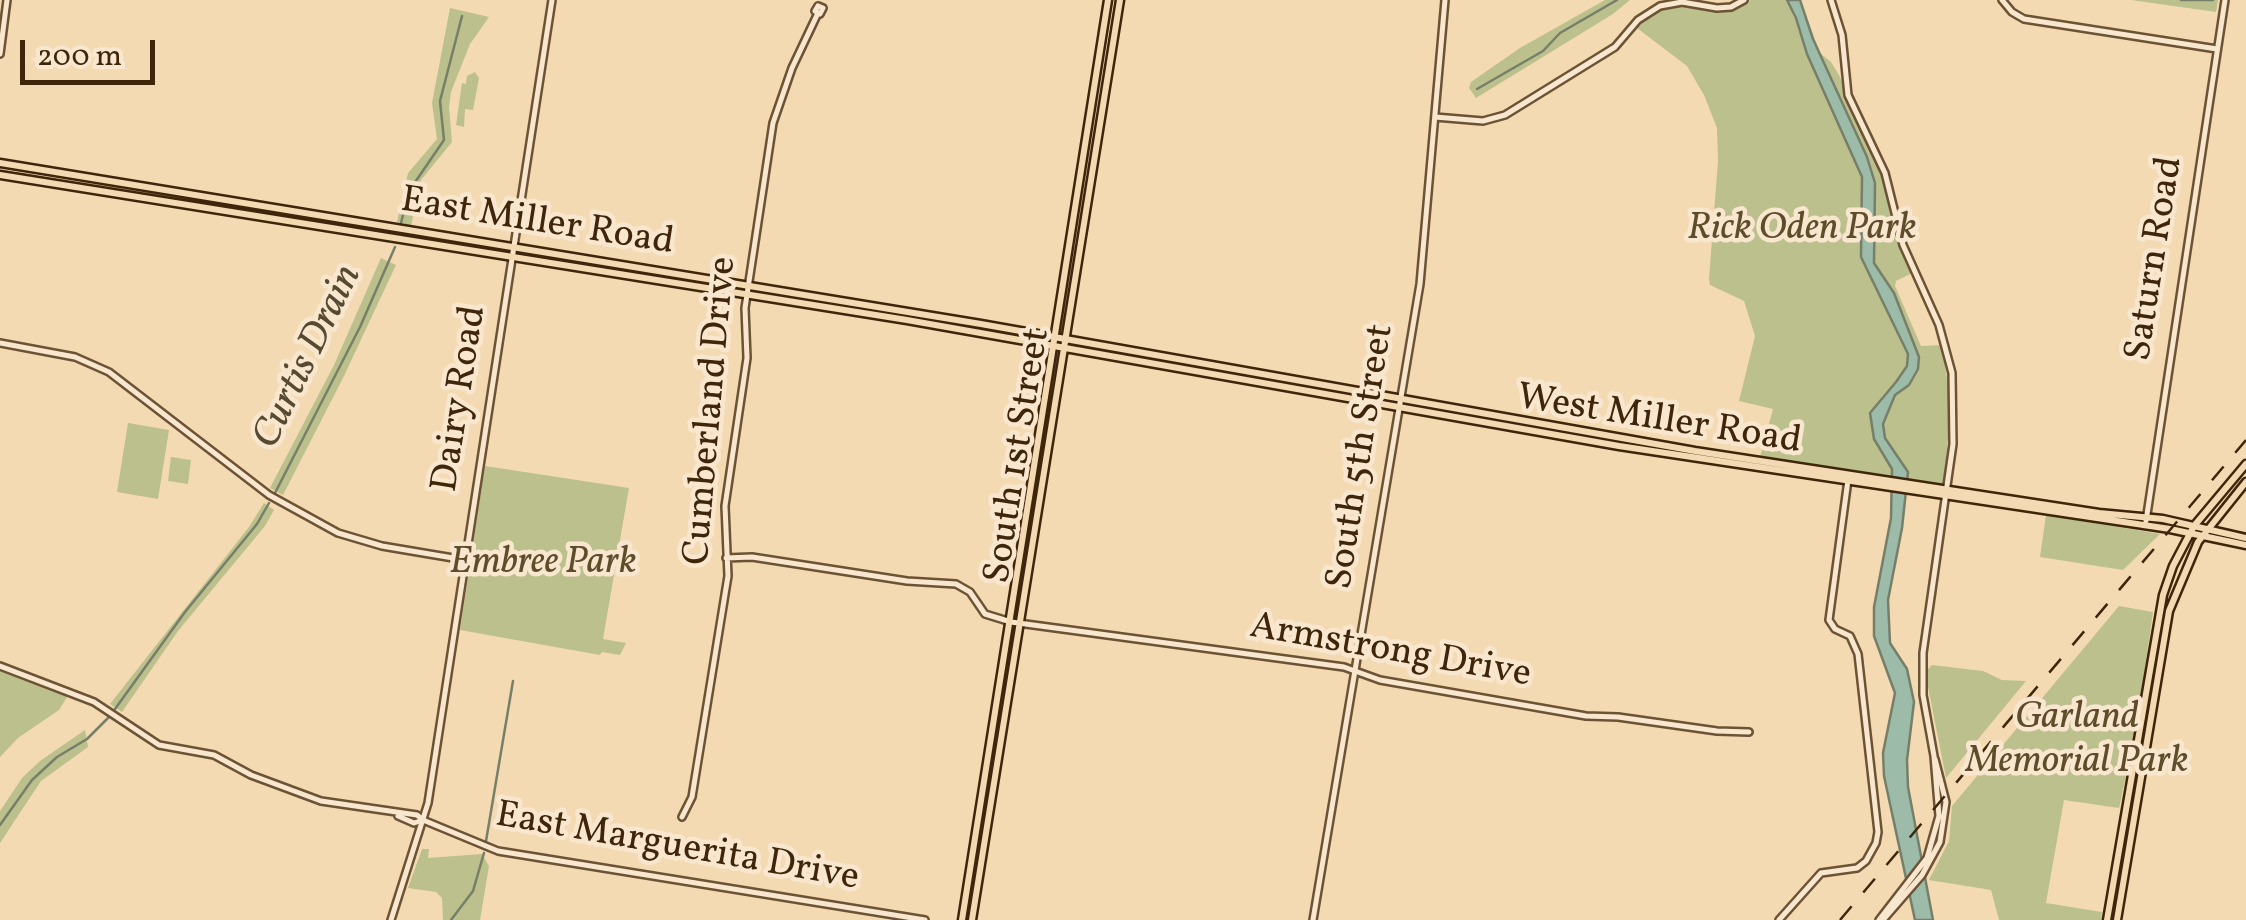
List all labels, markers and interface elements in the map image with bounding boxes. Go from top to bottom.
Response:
scale bar [25,20,160,82]
text: 200 m [37,36,122,78]
street label: Saturn Road [2118,154,2196,364]
street label: East Miller Road [397,180,677,268]
park label: Rick Oden Park [1687,208,1917,254]
street label: Cumberland Drive [677,255,749,567]
water label: Curtis Drain [245,258,375,458]
street label: Dairy Road [425,303,499,495]
street label: South 5th Street [1320,321,1406,593]
street label: South 1st Street [977,325,1063,587]
street label: West Miller Road [1514,377,1804,467]
park label: Embree Park [449,542,637,588]
street label: Armstrong Drive [1246,606,1534,700]
park label: Garland Memorial Park [1966,697,2188,786]
street label: East Marguerita Drive [492,795,862,903]

